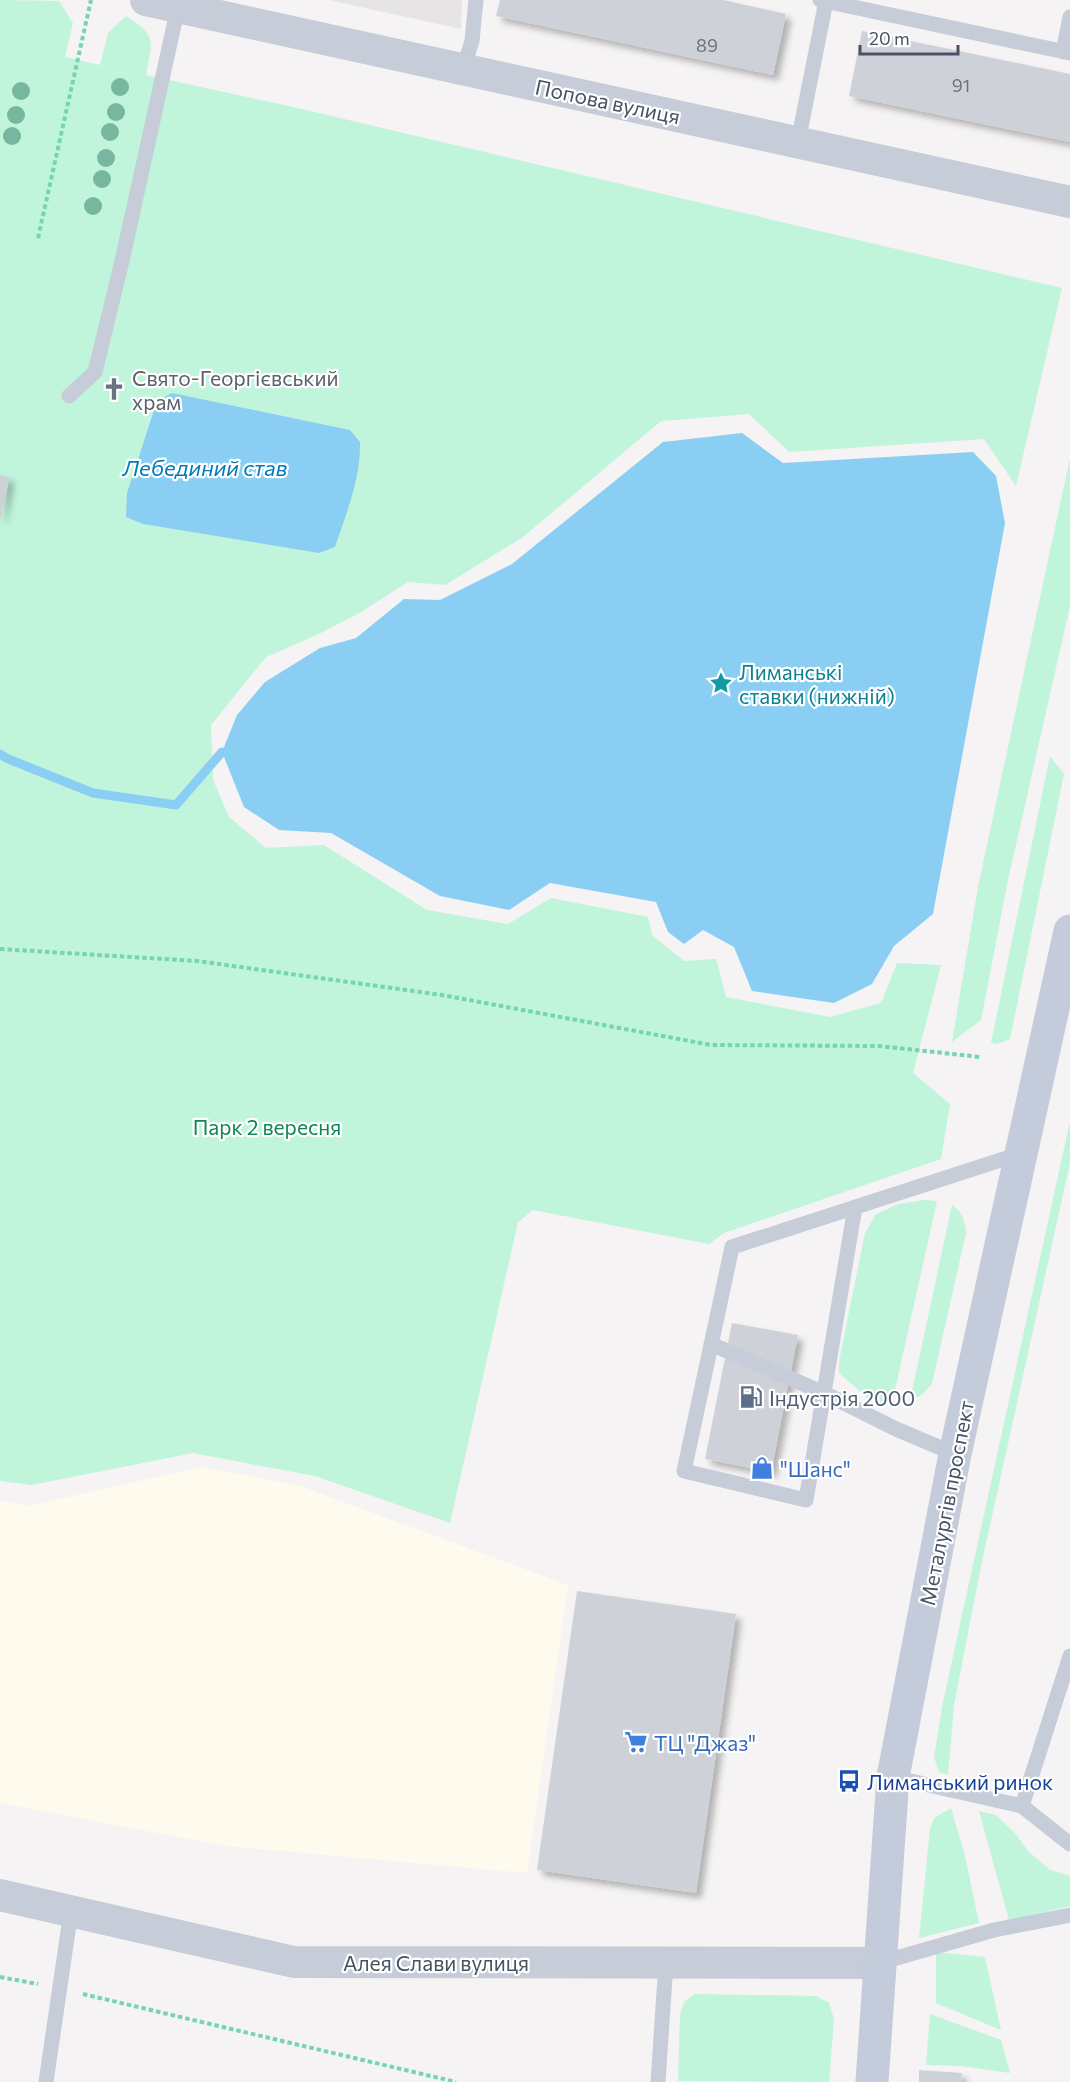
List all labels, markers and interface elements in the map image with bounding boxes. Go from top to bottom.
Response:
scale bar [860,18,958,56]
text: 20 m [869,27,910,49]
house number: 89 [696,34,718,56]
street label: Попова вулиця [533,73,683,129]
house number: 91 [952,74,970,96]
place label: Свято-Георгієвський храм [132,365,339,414]
church icon: Свято-Георгієвський храм [101,376,127,402]
water label: Лебединий став [122,454,288,481]
place label: Лиманські ставки (нижній) [739,659,895,708]
place icon: Лиманські ставки (нижній) [708,670,734,696]
park label: Парк 2 вересня [193,1114,341,1139]
fuel station icon: Індустрія 2000 [738,1384,764,1410]
place label: Індустрія 2000 [769,1385,915,1410]
street label: Металургів проспект [914,1398,978,1608]
shop icon: "Шанс" [749,1455,775,1481]
place label: "Шанс" [780,1456,851,1481]
supermarket icon: ТЦ "Джаз" [623,1729,649,1755]
place label: ТЦ "Джаз" [654,1730,756,1755]
bus stop icon: Лиманський ринок [836,1768,862,1794]
place label: Лиманський ринок [867,1769,1053,1794]
street label: Алея Слави вулиця [343,1950,529,1975]

